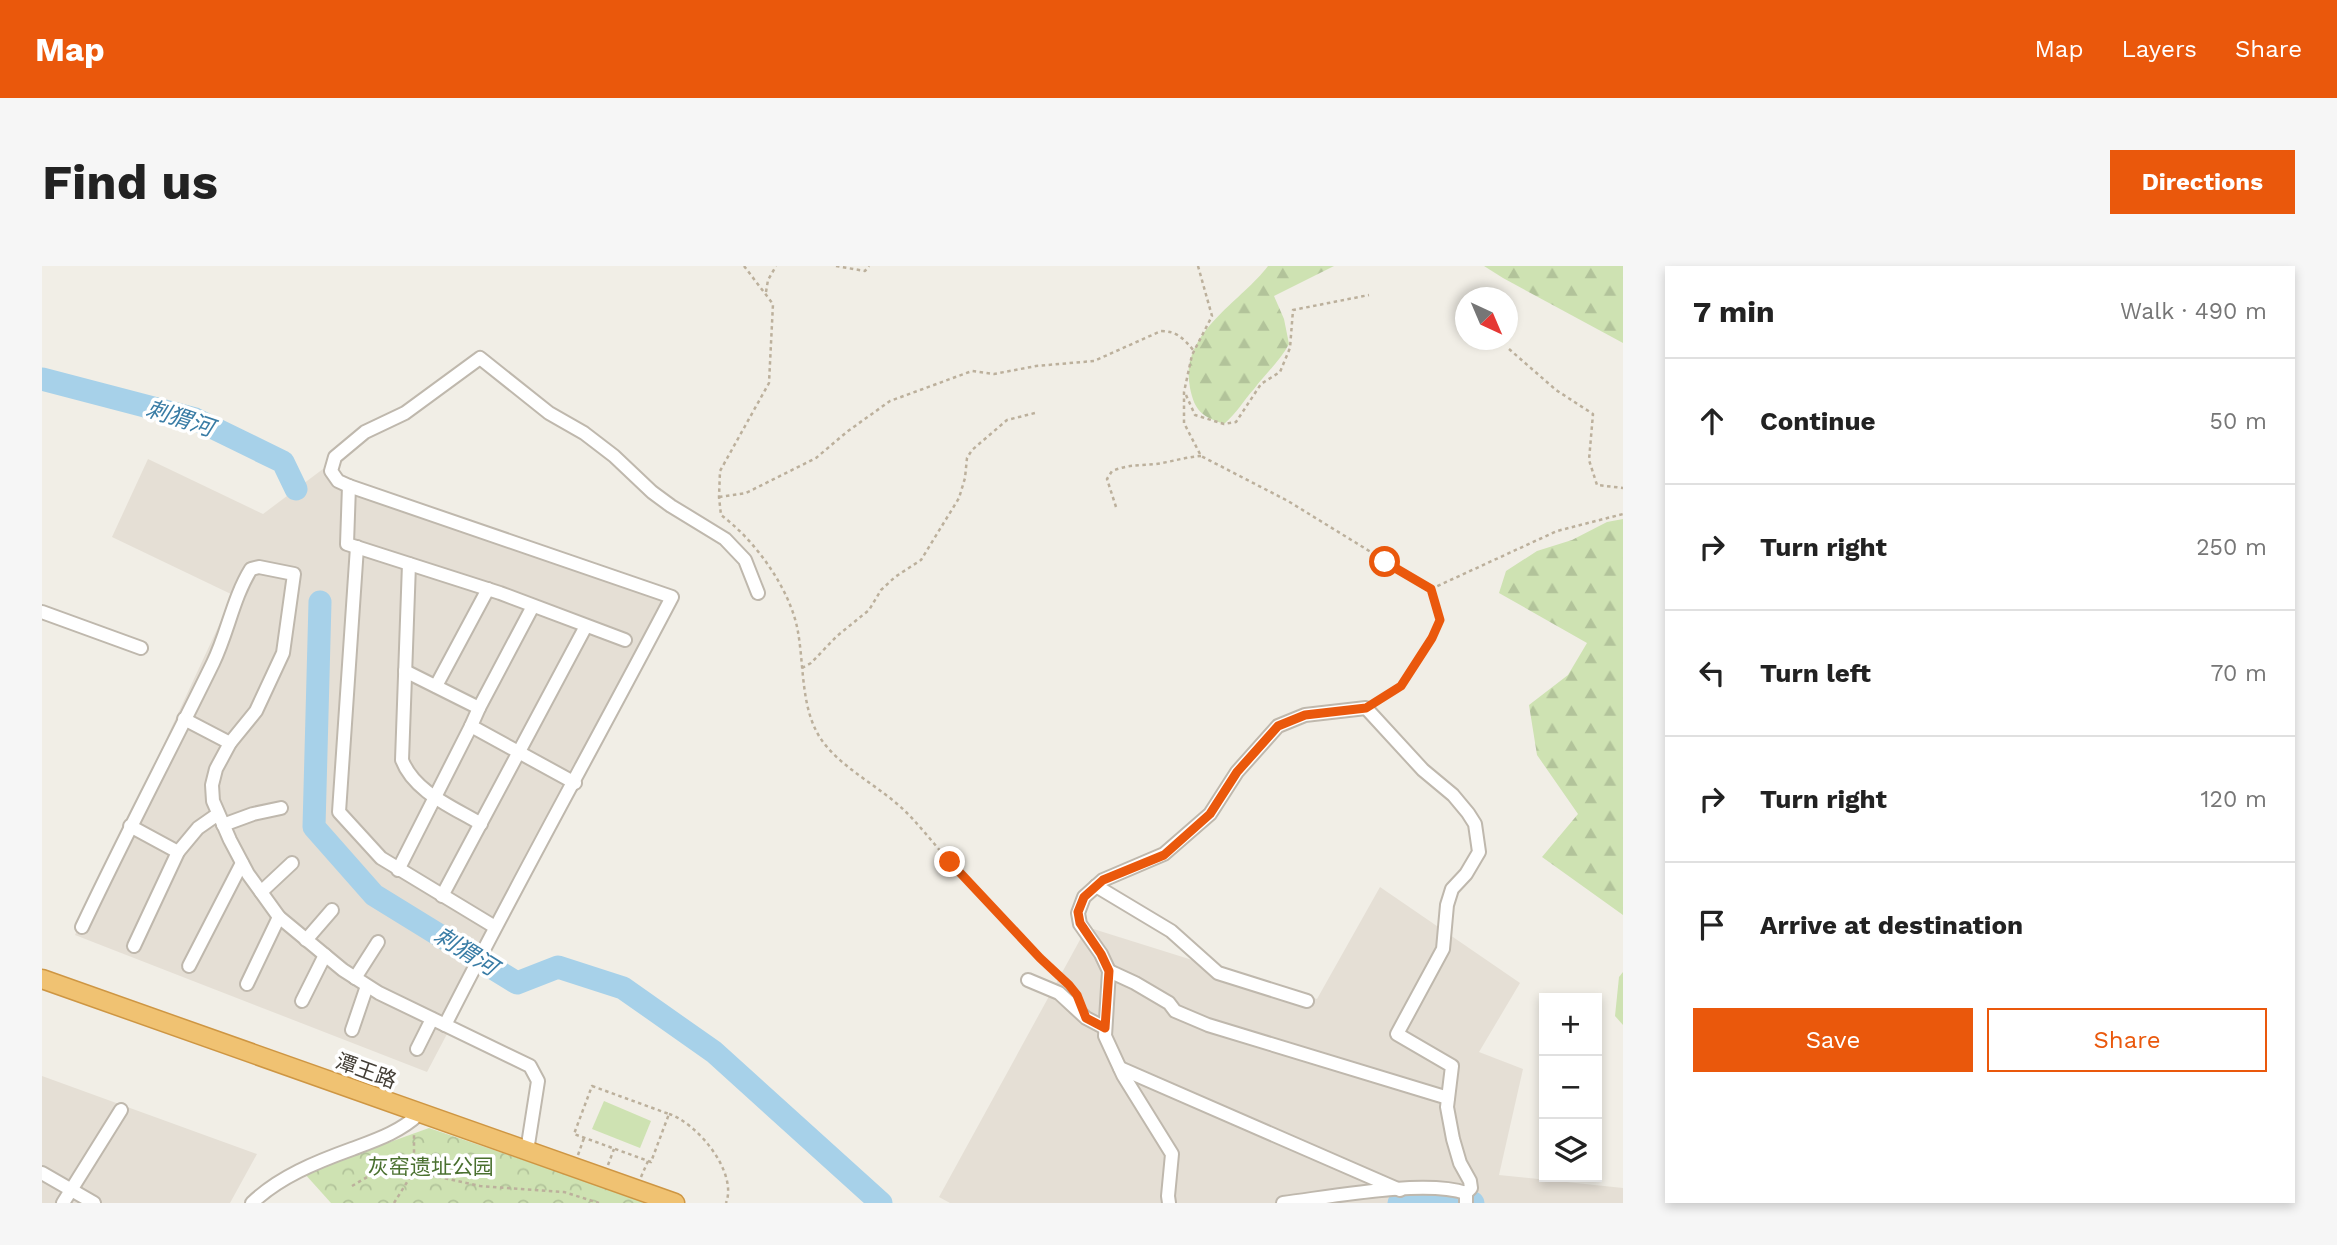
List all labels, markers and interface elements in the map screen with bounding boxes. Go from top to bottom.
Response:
text: Map [35,30,105,69]
text: Map [2035,35,2083,63]
text: Layers [2121,35,2197,63]
text: Share [2235,35,2302,63]
button: Directions [2110,150,2295,214]
text: Find us [42,153,218,211]
north arrow [1455,287,1518,350]
text: 7 min [1693,294,1775,329]
text: Walk · 490 m [2120,298,2267,325]
water label: 刺猬河 [143,395,221,443]
icon: ahead [1693,402,1731,440]
text: Continue [1760,406,1876,436]
text: 50 m [2210,408,2267,435]
icon: right [1693,528,1731,566]
text: Turn right [1760,532,1887,562]
text: 250 m [2196,534,2267,561]
route start [1369,546,1400,577]
icon: left [1693,654,1731,692]
text: Turn left [1760,658,1871,688]
text: 70 m [2210,660,2267,687]
icon: right [1693,780,1731,818]
text: Turn right [1760,784,1887,814]
text: 120 m [2201,786,2267,813]
route end [934,846,965,877]
icon: arrive [1693,906,1731,944]
text: Arrive at destination [1760,910,2023,940]
water label: 刺猬河 [429,922,506,983]
map controls [1539,993,1602,1182]
button: + [1539,993,1602,1056]
button: Save [1693,1008,1973,1072]
button: Share [1987,1008,2267,1072]
street label: 潭王路 [332,1048,400,1093]
button: − [1539,1056,1602,1119]
button: layers [1539,1119,1602,1182]
park label: 灰窑遗址公园 [368,1154,494,1179]

